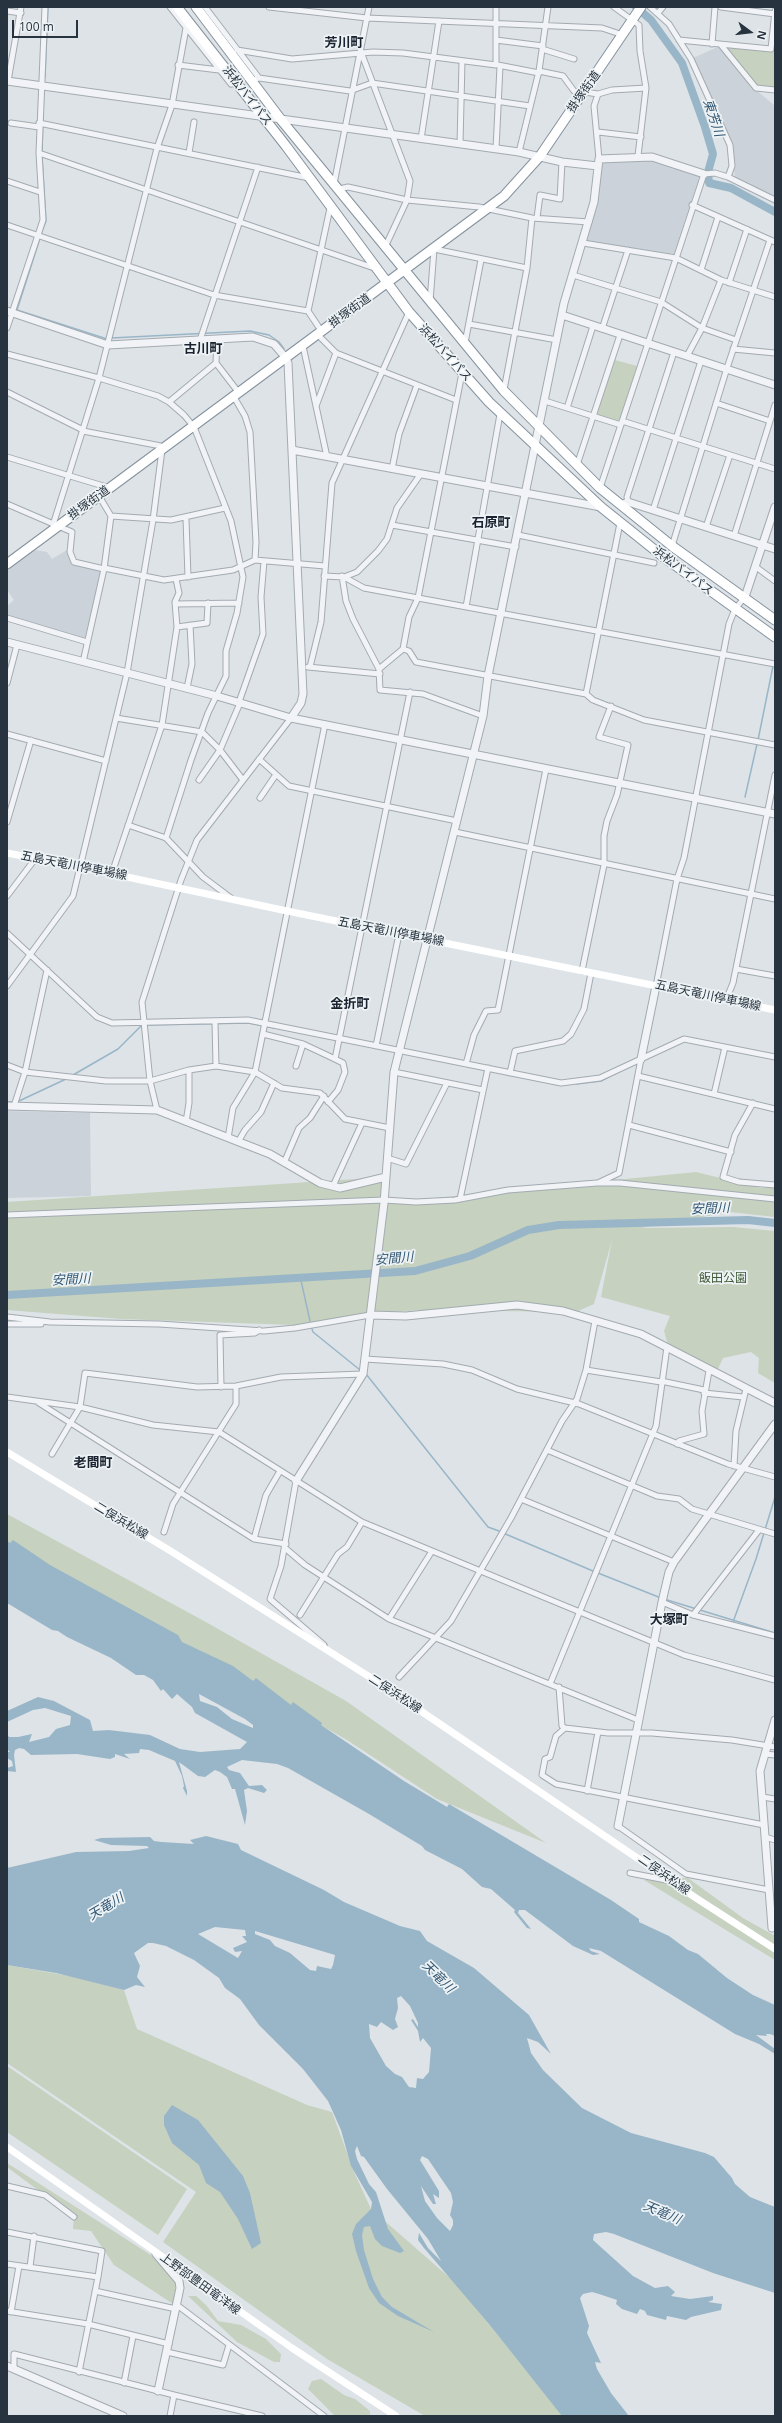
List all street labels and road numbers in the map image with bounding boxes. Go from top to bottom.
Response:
street label: 浜松バイパス [219,63,275,129]
street label: 掛塚街道 [564,68,604,116]
street label: 掛塚街道 [326,291,374,331]
street label: 浜松バイパス [416,321,474,385]
street label: 掛塚街道 [65,483,113,523]
street label: 浜松バイパス [650,544,716,598]
street label: 五島天竜川停車場線 [20,849,128,883]
street label: 五島天竜川停車場線 [337,915,445,949]
street label: 五島天竜川停車場線 [654,978,762,1014]
street label: 二俣浜松線 [92,1499,150,1543]
street label: 二俣浜松線 [366,1672,424,1716]
street label: 二俣浜松線 [635,1852,693,1898]
street label: 上野部豊田竜洋線 [157,2250,243,2318]

